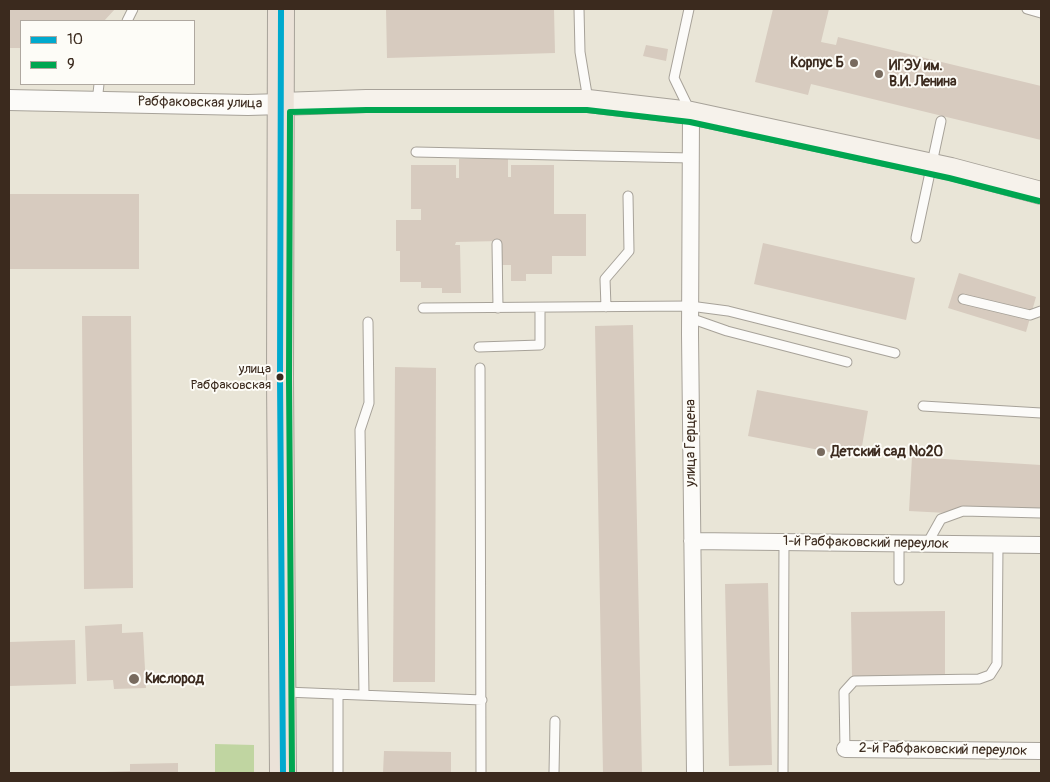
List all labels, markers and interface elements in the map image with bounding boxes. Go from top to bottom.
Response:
legend [20,20,195,85]
text: 10 [67,30,83,49]
text: 9 [67,55,75,74]
place label: Корпус Б [790,55,844,71]
marker: Корпус Б [848,57,860,69]
place label: ИГЭУ им. В.И. Ленина [889,58,957,90]
marker: ИГЭУ им. В.И. Ленина [873,68,885,80]
street label: Рабфаковская улица [138,94,262,112]
place label: улица Рабфаковская [191,362,271,393]
marker: улица Рабфаковская [275,372,285,382]
street label: улица Герцена [683,399,699,487]
place label: Детский сад №20 [831,444,943,460]
marker: Детский сад №20 [815,446,827,458]
street label: 1-й Рабфаковский переулок [783,533,949,553]
place label: Кислород [145,671,204,687]
marker: Кислород [127,672,141,686]
street label: 2-й Рабфаковский переулок [859,740,1027,760]

